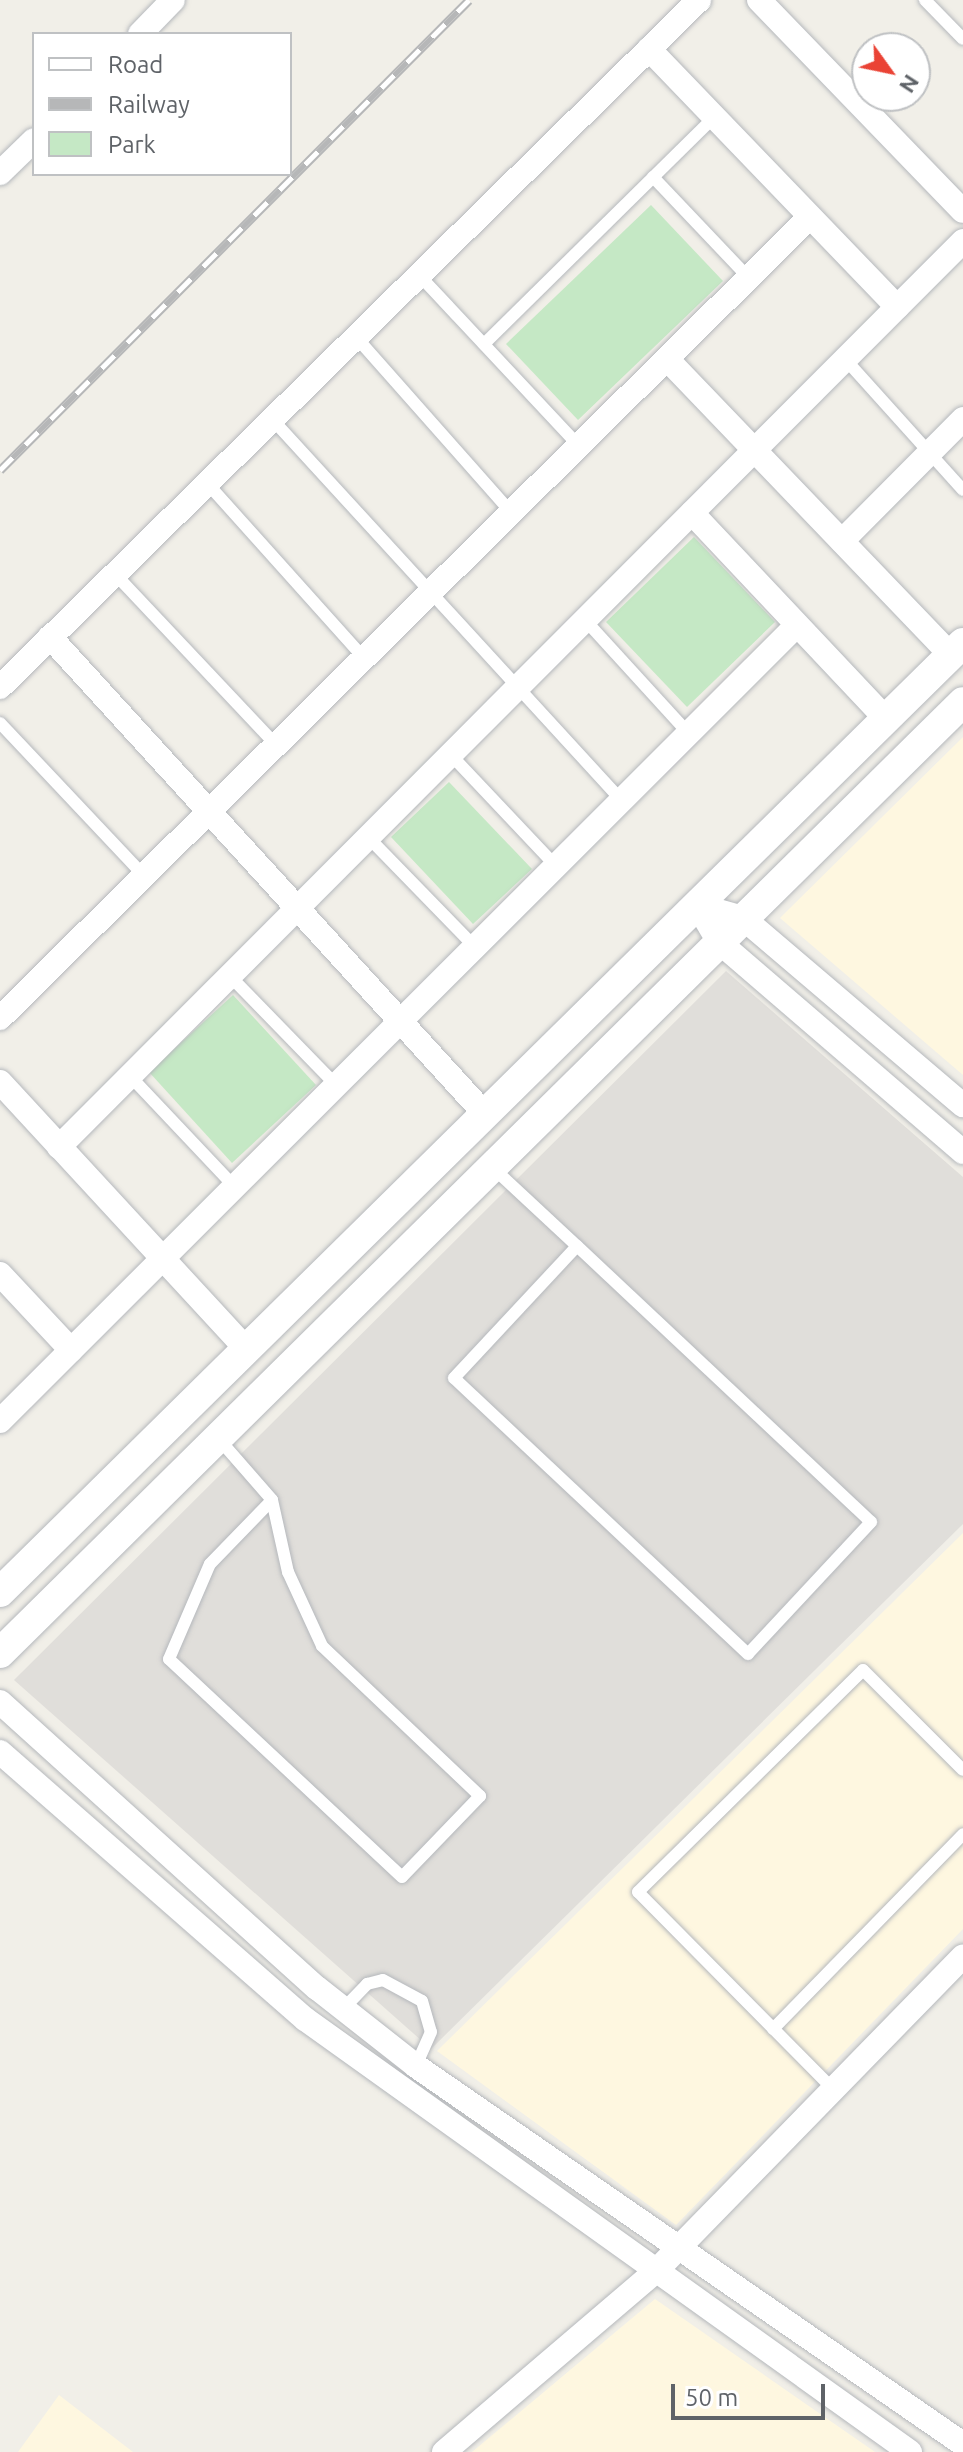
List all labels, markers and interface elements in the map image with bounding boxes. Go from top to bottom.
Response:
legend [32,32,292,176]
north arrow [851,32,931,112]
text: Road [108,51,163,78]
text: N [895,71,925,98]
text: Railway [108,91,190,118]
text: Park [108,131,156,158]
scale bar [675,2368,829,2418]
text: 50 m [685,2384,738,2411]

